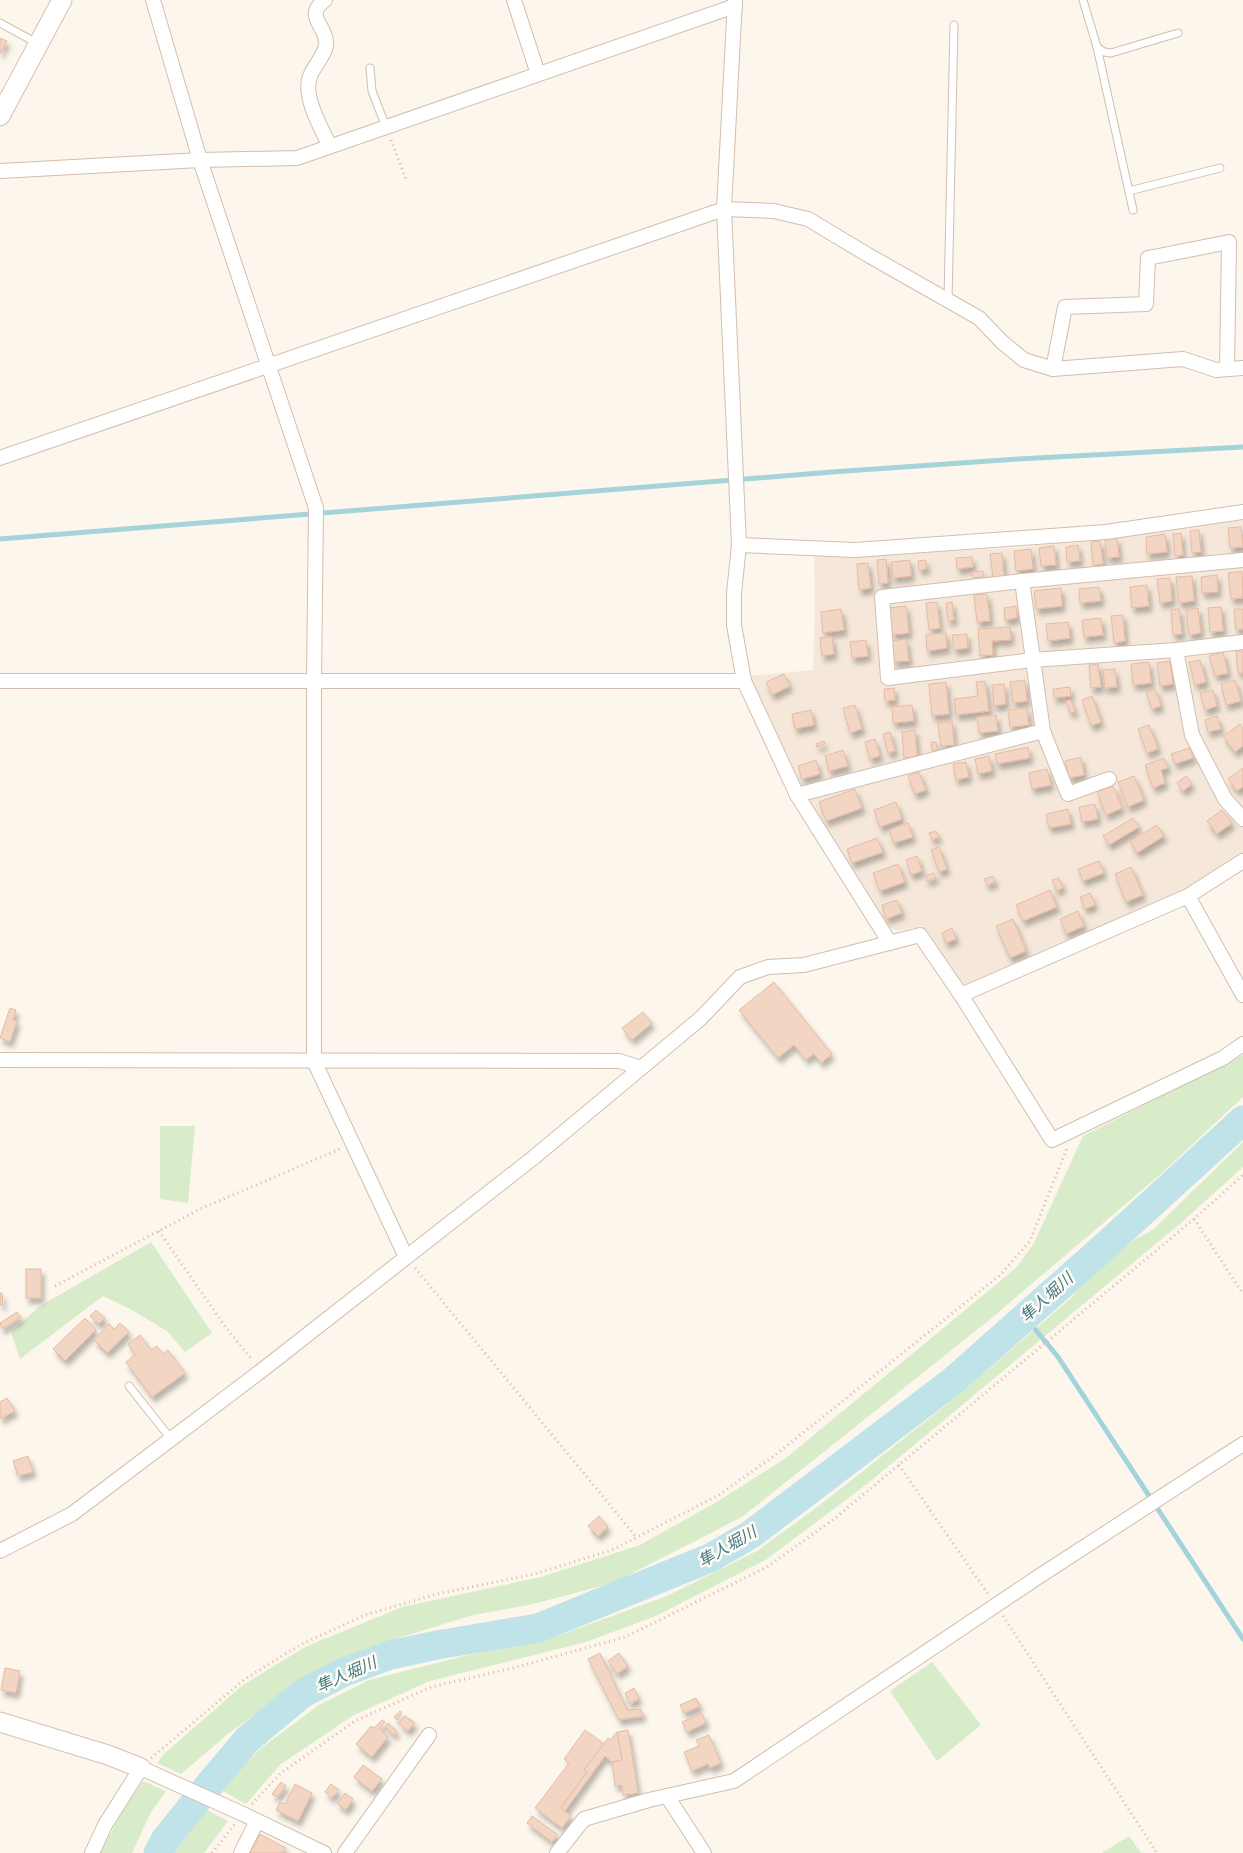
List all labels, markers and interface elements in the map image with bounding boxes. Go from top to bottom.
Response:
water label: 隼人堀川 [1016,1267,1078,1326]
water label: 隼人堀川 [694,1520,761,1571]
water label: 隼人堀川 [313,1651,381,1696]

